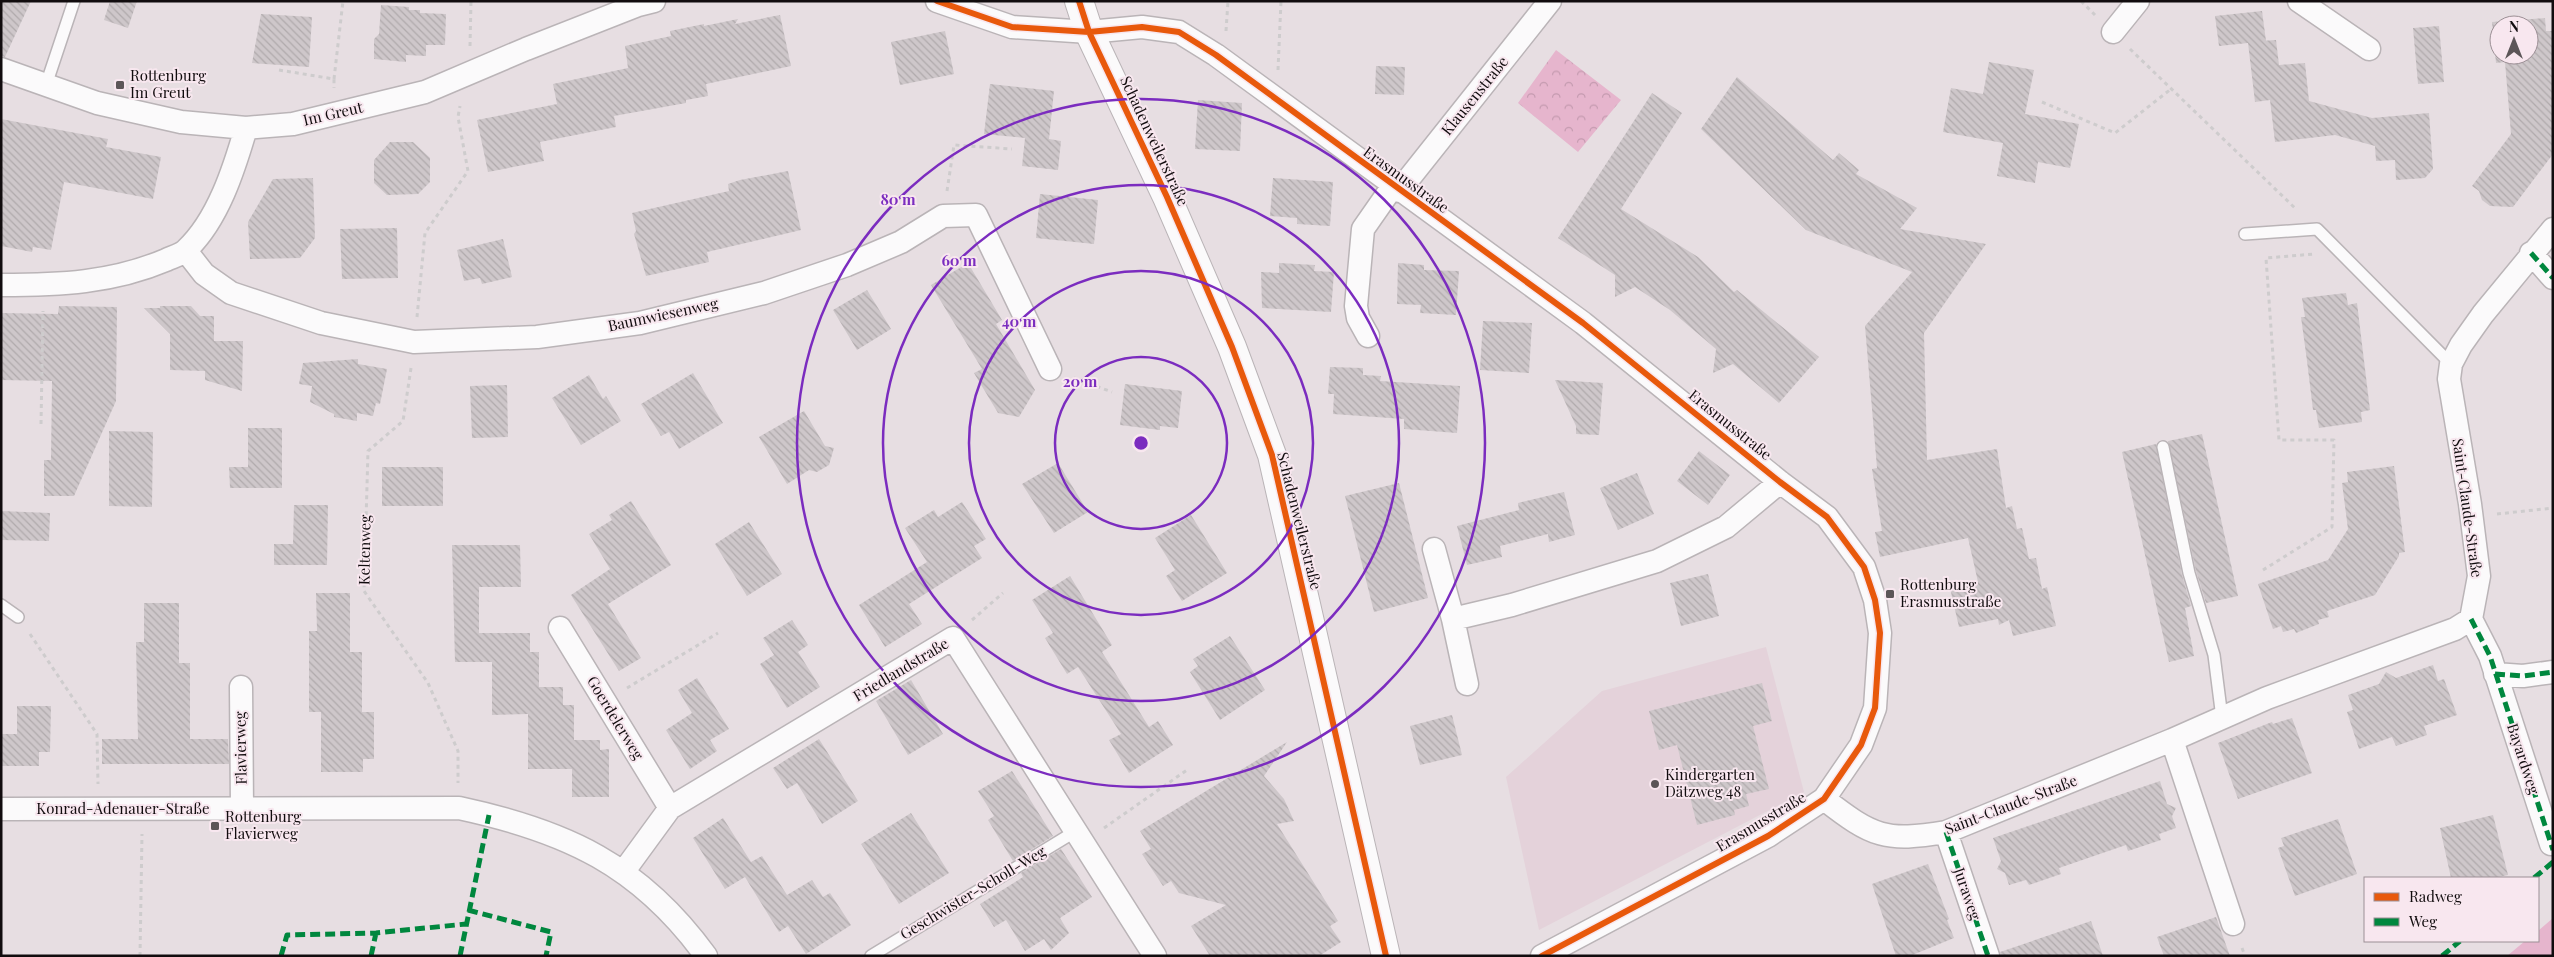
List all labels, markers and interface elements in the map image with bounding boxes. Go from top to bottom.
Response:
north arrow [2489,15,2539,65]
text: N [2509,17,2519,36]
street label: Klausenstraße [1436,52,1512,139]
place label: Rottenburg Im Greut [130,65,206,102]
street label: Schadenweilerstraße [1116,72,1194,209]
marker: Rottenburg Im Greut [114,79,126,91]
street label: Im Greut [301,96,365,130]
street label: Erasmusstraße [1360,141,1453,217]
text: 80 m [880,189,916,209]
text: 60 m [941,250,977,270]
street label: Baumwiesenweg [606,293,720,335]
text: 40 m [1002,311,1037,331]
text: 20 m [1063,371,1098,391]
street label: Erasmusstraße [1685,385,1776,464]
centre of rings [1132,434,1150,452]
street label: Saint-Claude-Straße [2448,437,2488,579]
street label: Schadenweilerstraße [1273,450,1327,592]
street label: Keltenweg [353,515,375,585]
place label: Rottenburg Erasmusstraße [1900,574,2001,611]
marker: Rottenburg Erasmusstraße [1884,588,1896,600]
street label: Friedlandstraße [849,633,952,705]
street label: Goerdelerweg [583,672,649,763]
street label: Flavierweg [229,711,251,785]
street label: Bayardweg [2503,721,2545,797]
place label: Kindergarten Dätzweg 48 [1665,764,1755,801]
street label: Saint-Claude-Straße [1942,770,2080,839]
marker: Kindergarten Dätzweg 48 [1649,778,1661,790]
street label: Erasmusstraße [1712,786,1809,856]
street label: Konrad-Adenauer-Straße [36,798,210,818]
place label: Rottenburg Flavierweg [225,806,301,843]
marker: Rottenburg Flavierweg [209,820,221,832]
street label: Geschwister-Scholl-Weg [896,841,1049,944]
street label: Juraweg [1949,864,1986,923]
legend [2364,877,2539,942]
text: Radweg [2409,886,2462,906]
text: Weg [2408,911,2437,931]

